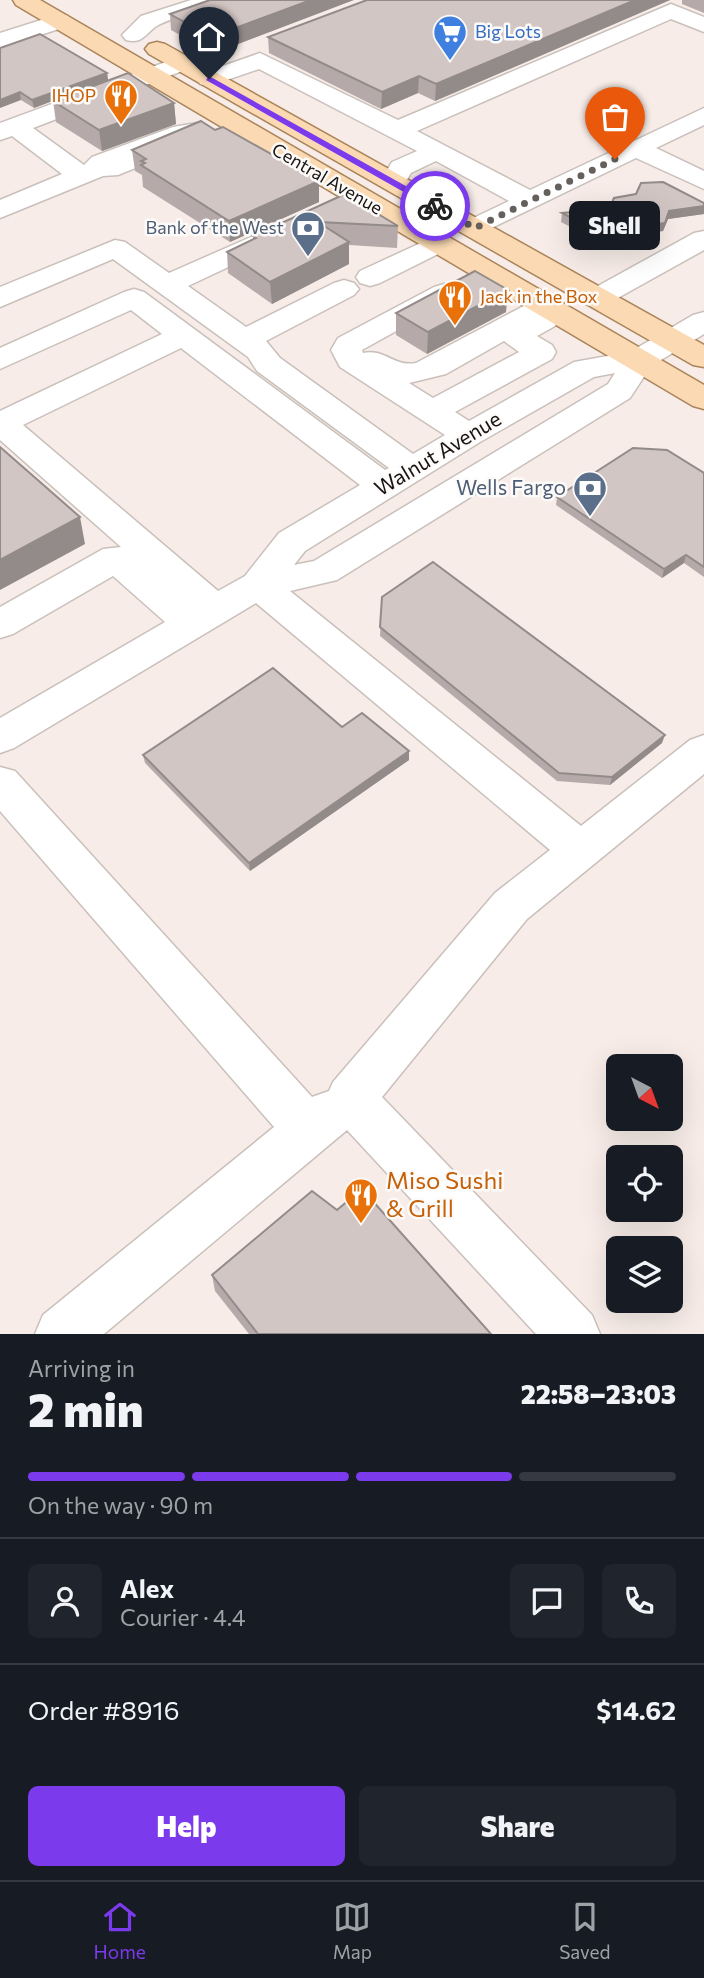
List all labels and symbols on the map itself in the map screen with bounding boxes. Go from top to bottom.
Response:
pin [179,7,239,79]
supermarket icon: Big Lots [431,13,469,62]
place label: Big Lots [475,20,541,42]
restaurant icon: IHOP [102,77,140,126]
place label: IHOP [51,84,96,106]
pin [585,87,645,159]
street label: Central Avenue [268,138,387,219]
courier [400,171,470,241]
callout: Shell [570,201,660,250]
bank icon: Bank of the West [289,209,327,258]
place label: Bank of the West [146,216,284,238]
restaurant icon: Jack in the Box [436,278,474,327]
place label: Jack in the Box [480,285,598,307]
street label: Walnut Avenue [369,405,505,500]
bank icon: Wells Fargo [571,469,609,518]
place label: Wells Fargo [456,474,566,499]
north arrow [606,1054,682,1130]
place label: Miso Sushi & Grill [386,1165,503,1222]
restaurant icon: Miso Sushi & Grill [342,1176,380,1225]

